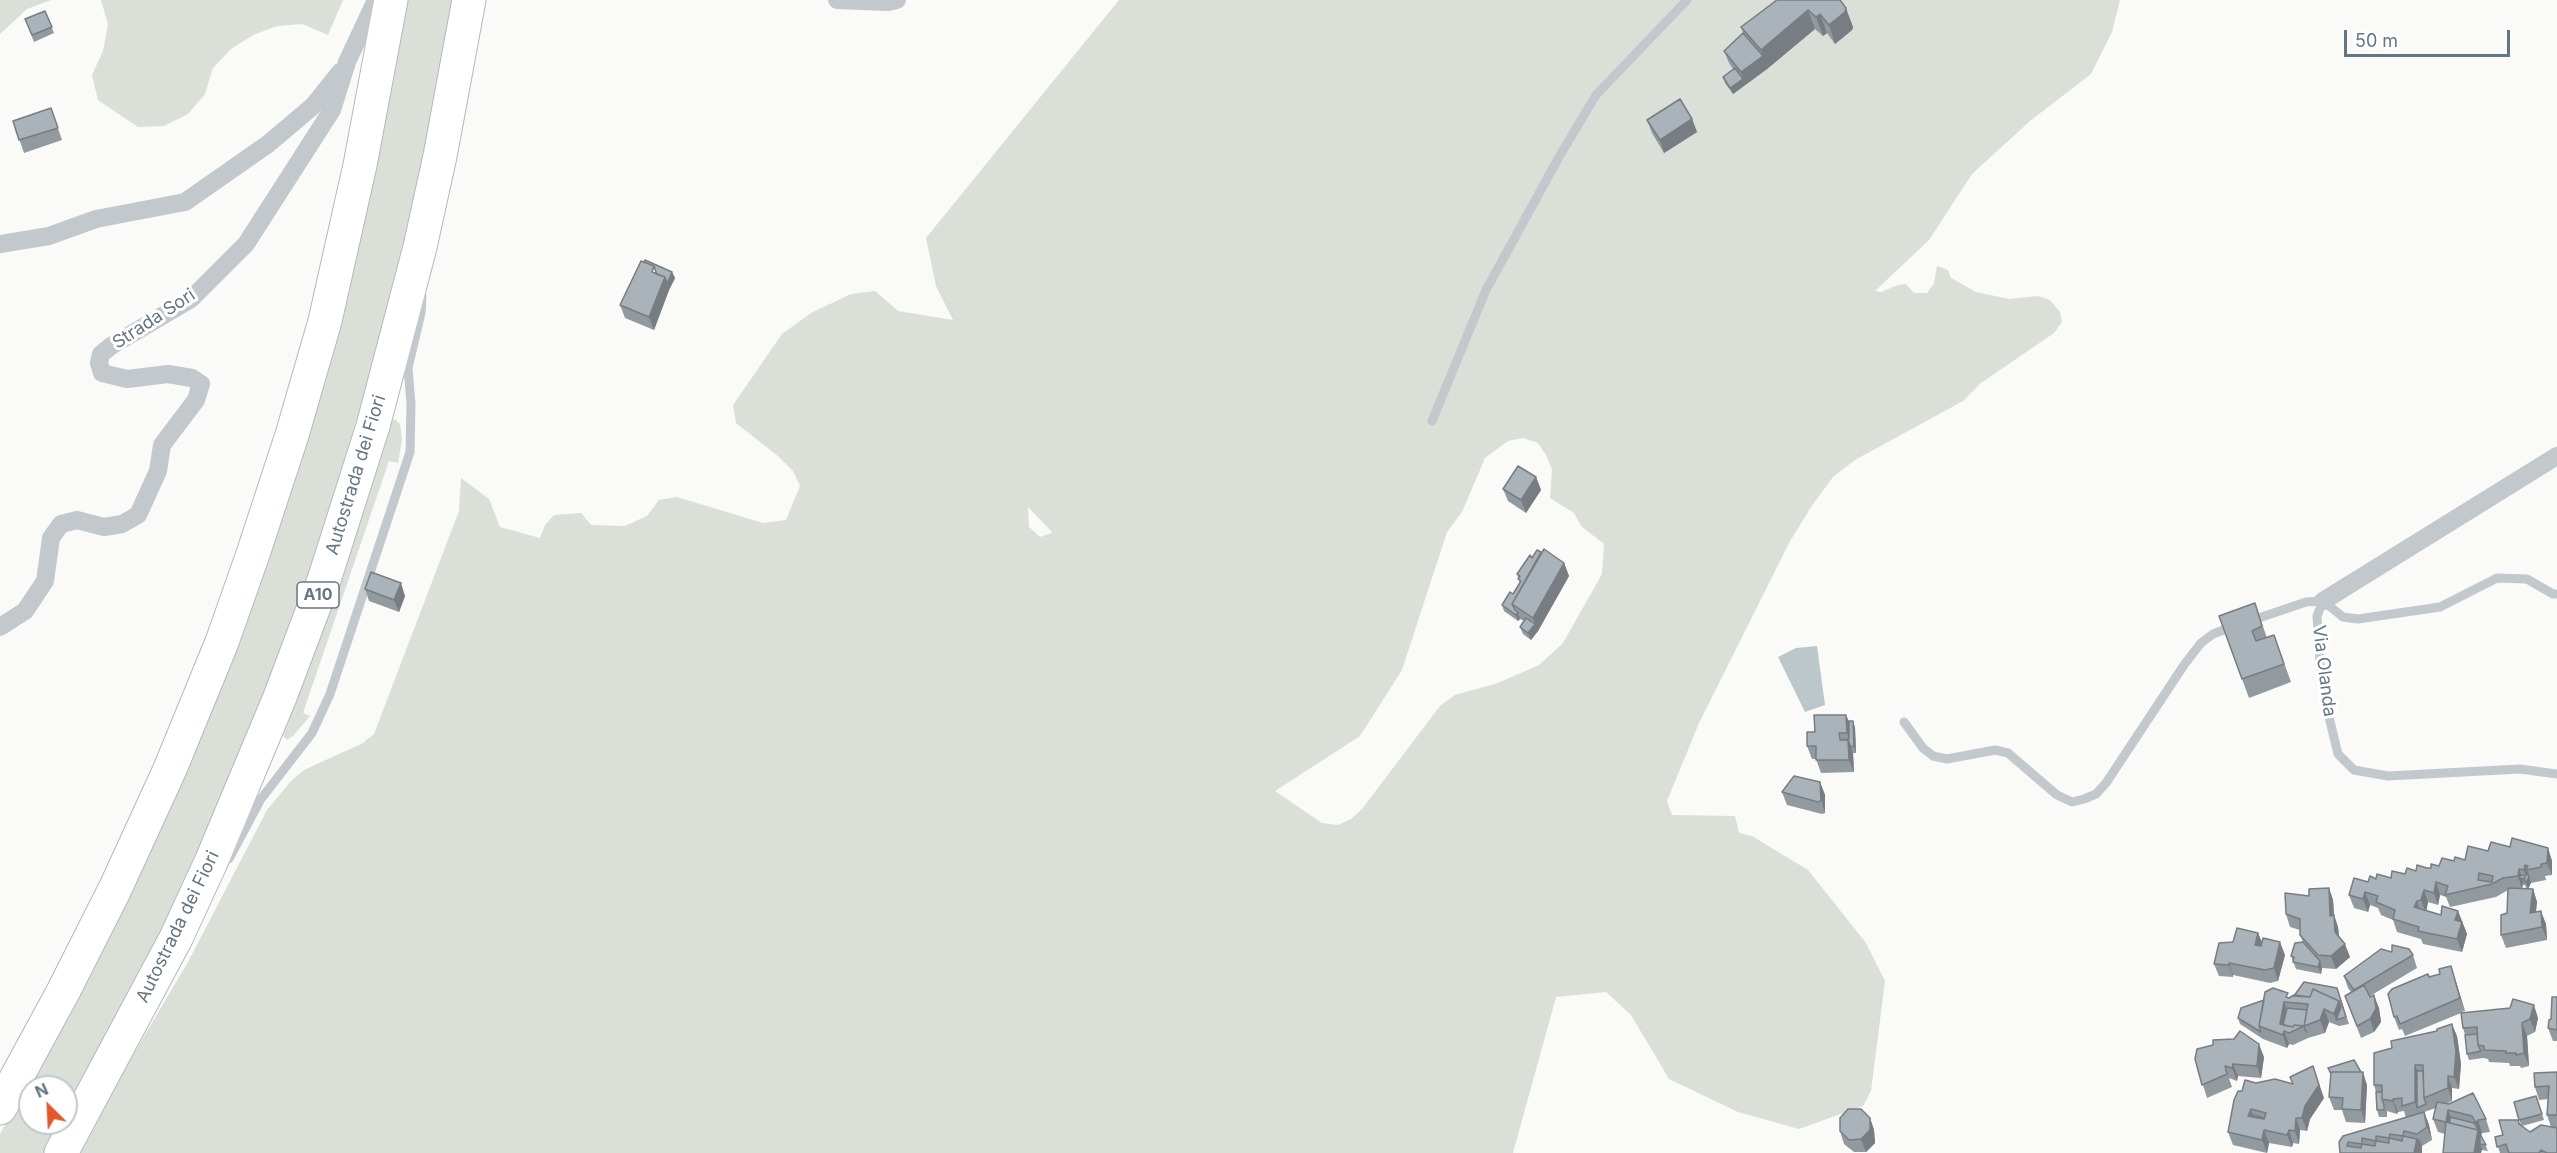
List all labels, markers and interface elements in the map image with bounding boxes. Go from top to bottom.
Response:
scale bar [2347,18,2514,56]
text: 50 m [2355,30,2398,51]
street label: Strada Sori [109,284,199,354]
street label: Autostrada dei Fiori [321,392,391,558]
road number: A10 [297,582,339,608]
street label: Via Olanda [2308,624,2340,718]
street label: Autostrada dei Fiori [132,848,224,1006]
north arrow [18,1075,78,1135]
text: N [32,1079,51,1102]

